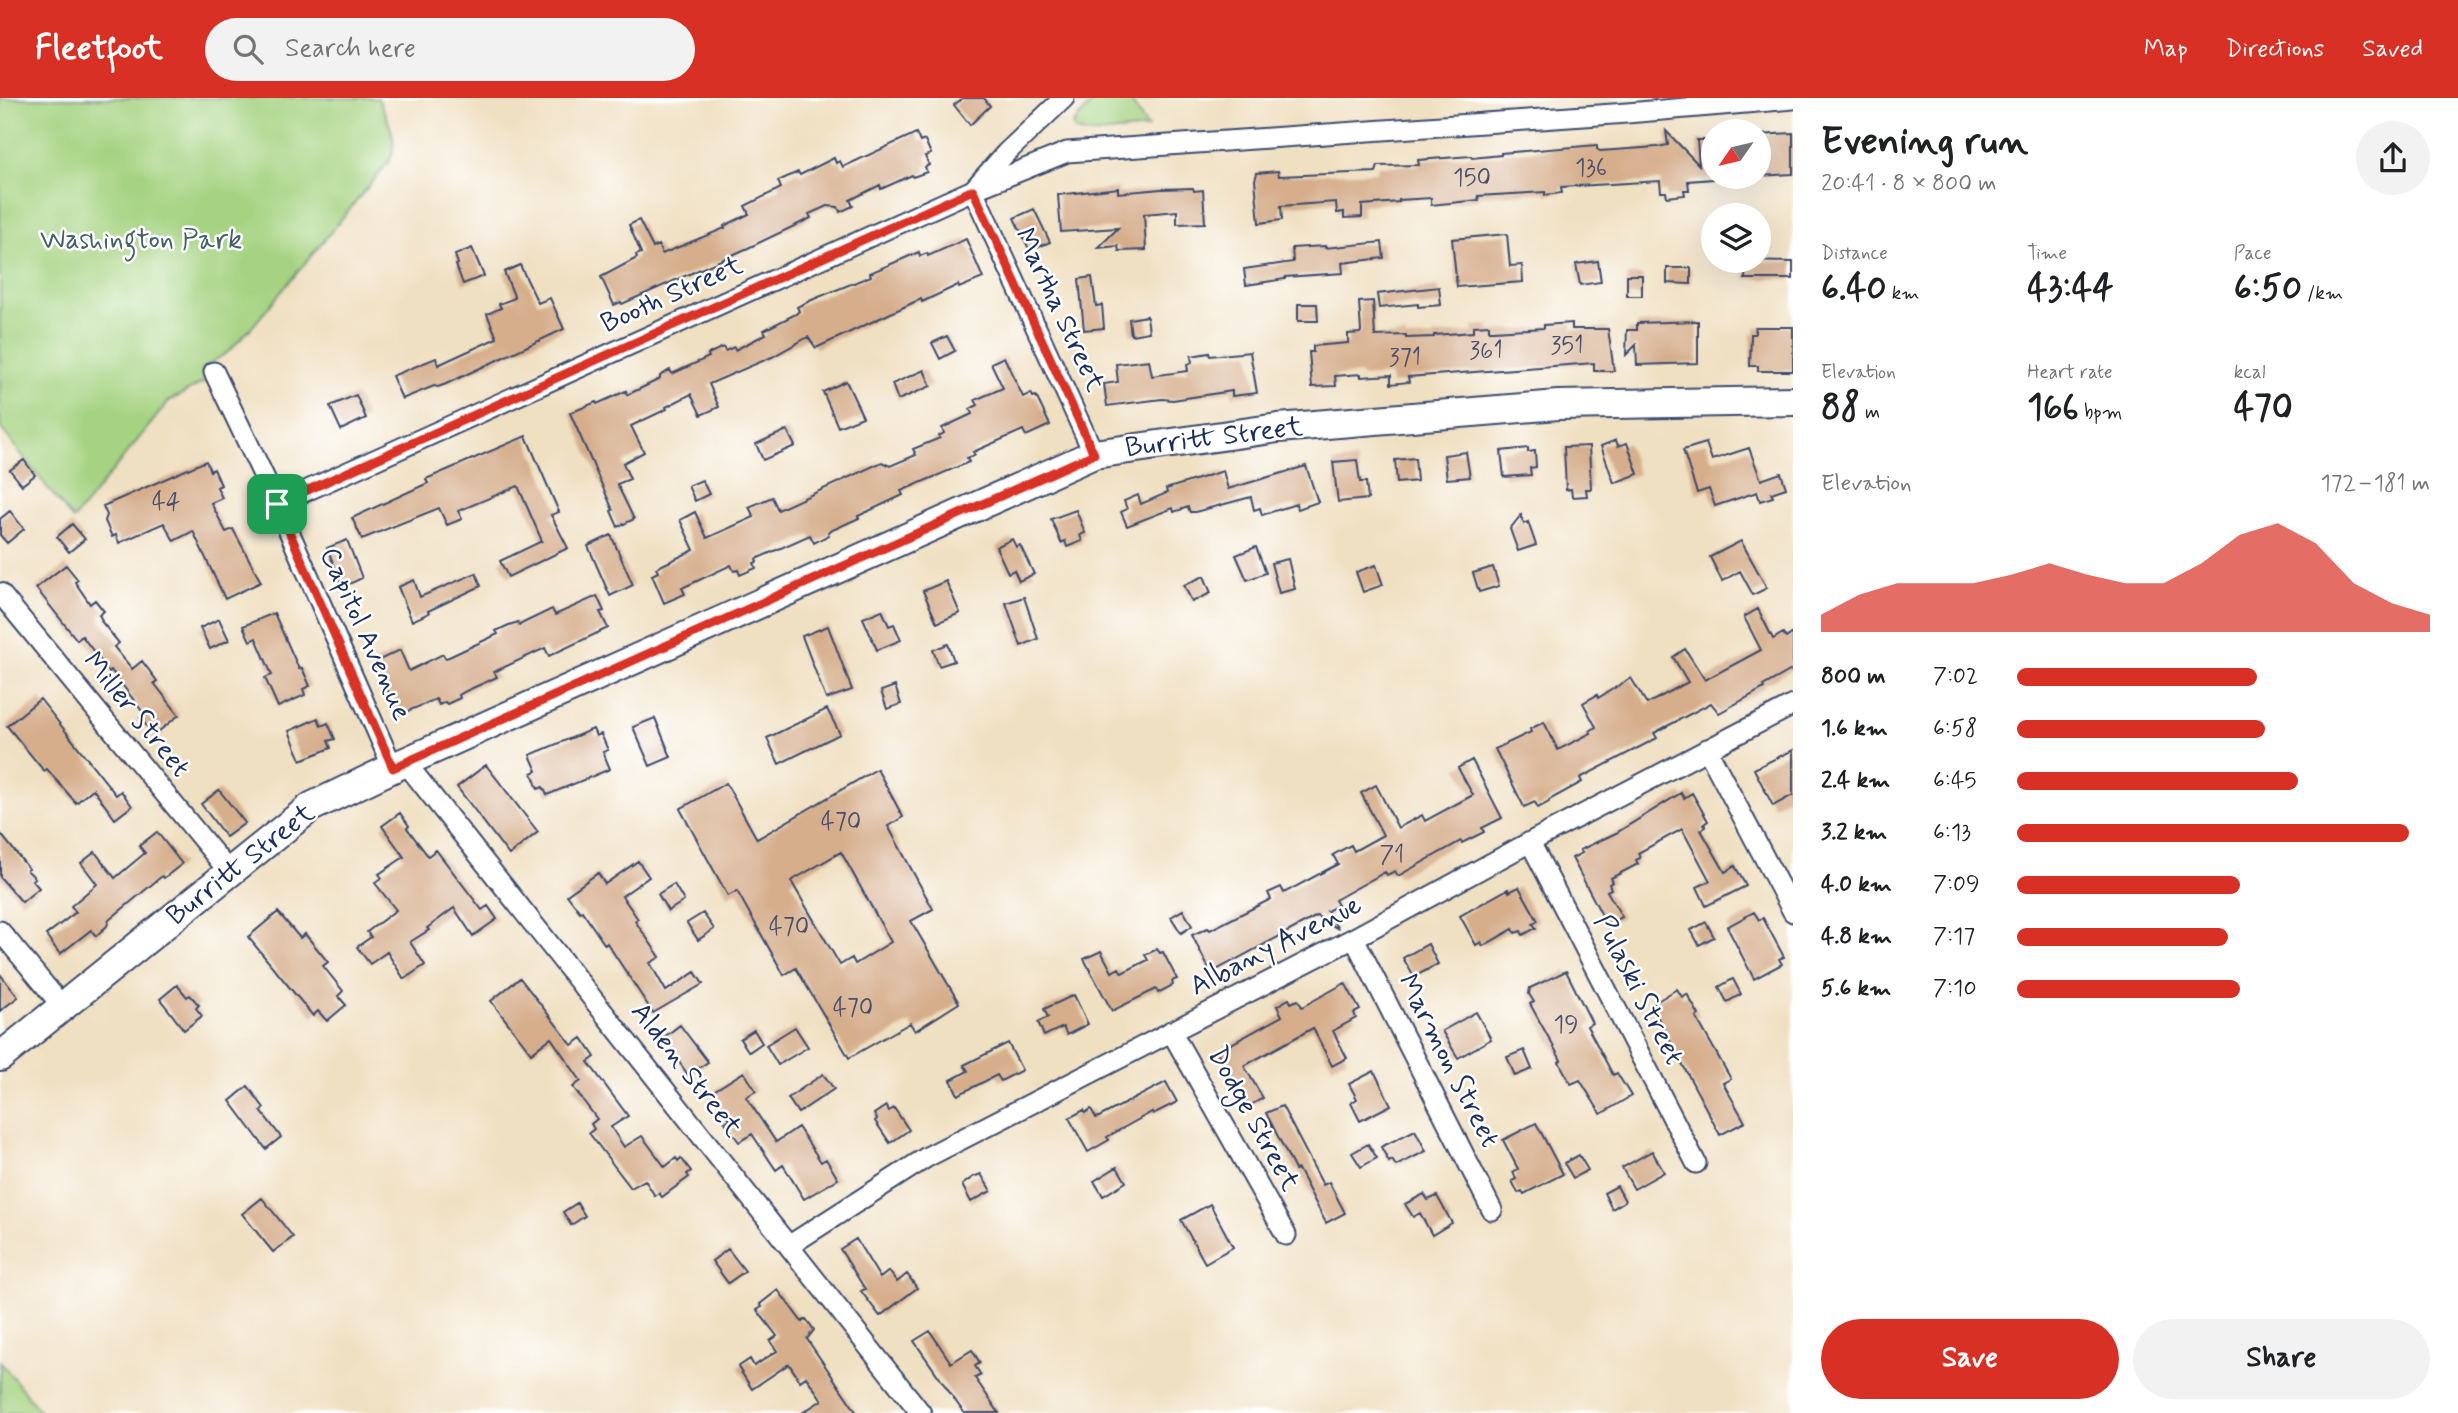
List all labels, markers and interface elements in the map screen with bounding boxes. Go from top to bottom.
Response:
search box [205,18,695,81]
text: Fleetfoot [35,27,163,71]
icon: search [229,30,267,68]
text: Search here [285,32,416,66]
text: Map [2144,34,2188,65]
text: Directions [2226,34,2324,65]
text: Saved [2362,34,2423,65]
text: Evening run [1821,118,2028,167]
north arrow [1701,119,1771,189]
map controls [1701,119,1771,273]
button: share [2356,121,2430,195]
house number: 136 [1575,153,1607,184]
house number: 150 [1453,163,1491,194]
text: 20:41 · 8 × 800 m [1821,169,1996,199]
button: layers [1701,203,1771,273]
park label: Washington Park [40,222,242,262]
street label: Martha Street [1005,222,1113,398]
text: Distance [1821,241,1888,266]
text: Time [2027,241,2067,266]
text: Pace [2234,241,2271,266]
street label: Booth Street [595,247,749,343]
text: 6.40 [1821,266,1887,312]
text: 43:44 [2027,266,2113,312]
text: 6:50 [2234,266,2302,312]
text: km [1887,281,1919,306]
text: /km [2302,281,2343,306]
house number: 351 [1551,331,1583,362]
house number: 361 [1469,336,1503,367]
house number: 371 [1389,343,1421,374]
text: Elevation [1821,360,1896,385]
text: Heart rate [2027,360,2113,385]
text: kcal [2234,360,2266,385]
text: 88 [1821,385,1860,431]
text: 166 [2027,385,2079,431]
text: 470 [2234,385,2293,431]
text: m [1860,400,1880,425]
text: bpm [2079,400,2122,425]
street label: Burritt Street [1123,409,1306,467]
text: Elevation [1821,469,1912,499]
text: 172–181 m [2320,469,2430,499]
pin [247,474,307,534]
icon: arrive [258,485,296,523]
house number: 44 [152,487,180,518]
street label: Capitol Avenue [310,542,420,726]
street label: Miller Street [74,644,198,786]
text: 800 m [1821,662,1885,692]
text: 7:02 [1933,662,1978,692]
text: 1.6 km [1821,714,1888,744]
text: 6:58 [1933,714,1977,744]
text: 2.4 km [1821,766,1890,796]
text: 6:45 [1933,766,1977,796]
street label: Burritt Street [159,795,323,935]
house number: 470 [821,807,861,838]
text: 3.2 km [1821,818,1887,848]
text: 6:13 [1933,818,1971,848]
house number: 71 [1380,840,1404,871]
text: 4.0 km [1821,870,1892,900]
text: 7:09 [1933,870,1980,900]
street label: Albany Avenue [1184,887,1368,1005]
street label: Pulaski Street [1584,908,1692,1072]
house number: 470 [769,912,809,943]
text: 4.8 km [1821,922,1892,952]
text: 7:17 [1933,922,1975,952]
street label: Marmon Street [1388,968,1508,1154]
text: 5.6 km [1821,974,1891,1004]
text: 7:10 [1933,974,1977,1004]
house number: 470 [833,993,873,1024]
street label: Alden Street [622,995,751,1145]
house number: 19 [1553,1010,1579,1041]
street label: Dodge Street [1196,1040,1308,1199]
button: Save [1821,1319,2119,1399]
button: Share [2133,1319,2430,1399]

